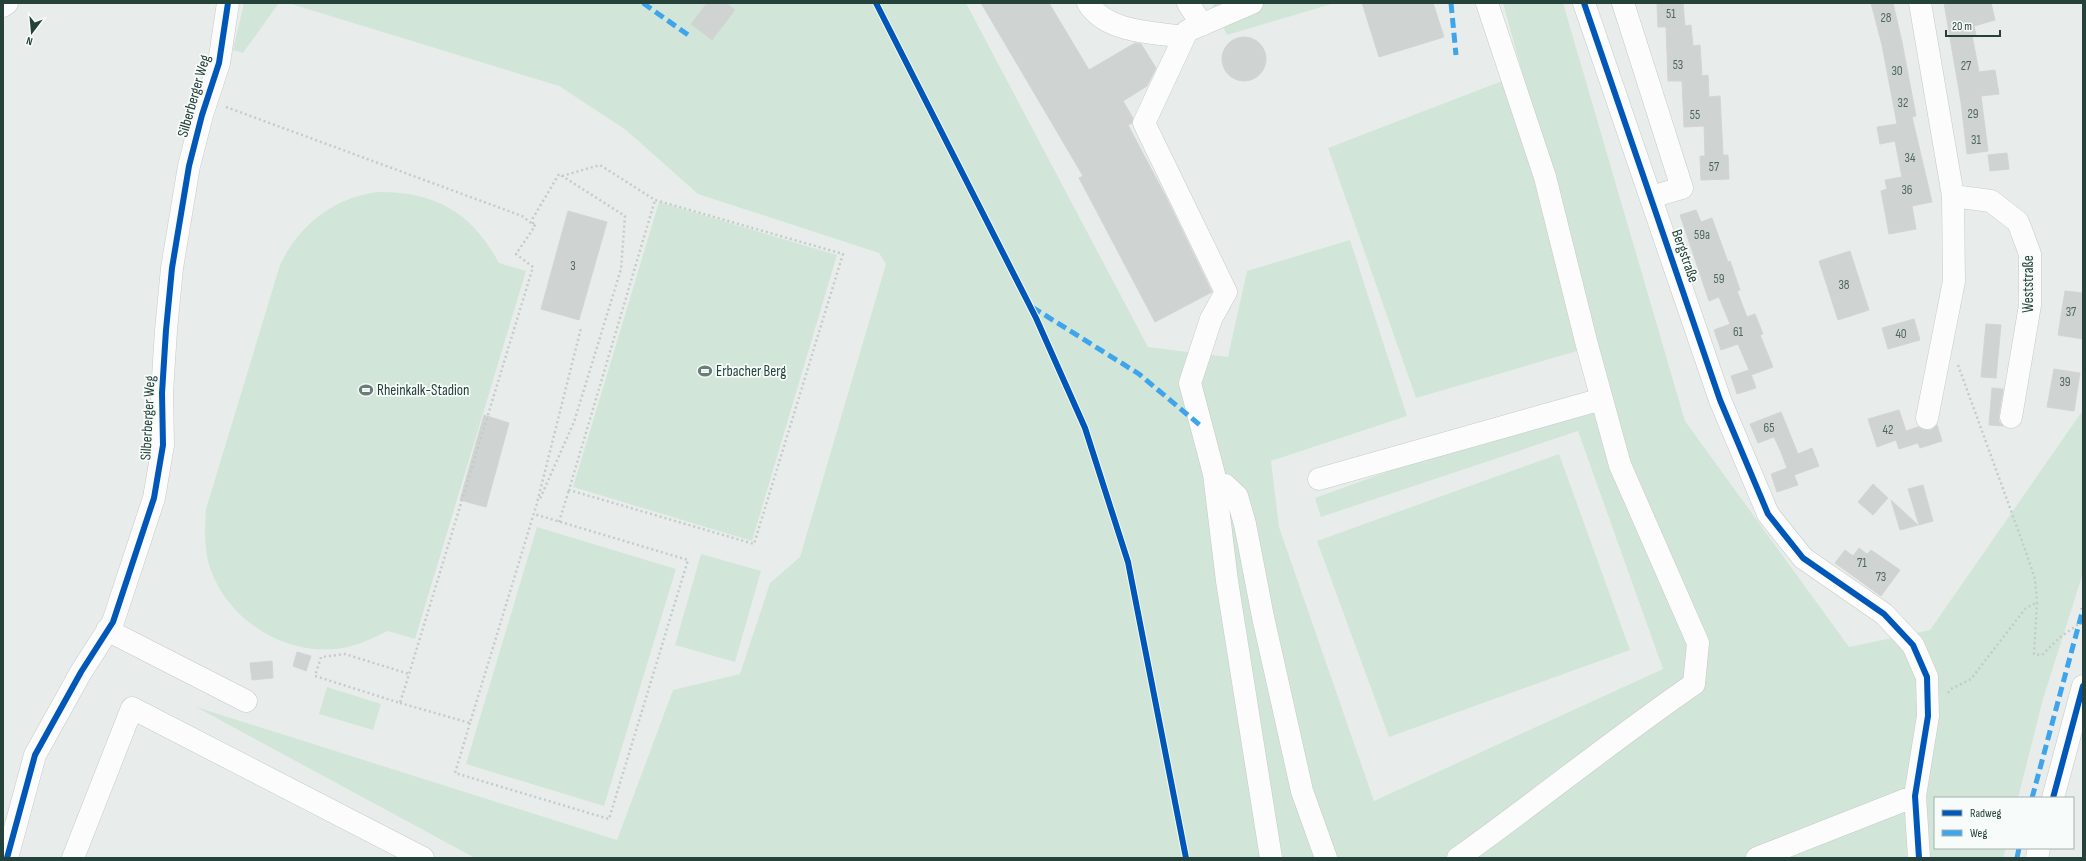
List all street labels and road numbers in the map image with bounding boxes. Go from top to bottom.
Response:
street label: Silberberger Weg [173,53,215,139]
street label: Bergstraße [1667,227,1703,285]
street label: Weststraße [2019,255,2038,313]
street label: Silberberger Weg [136,375,160,461]

